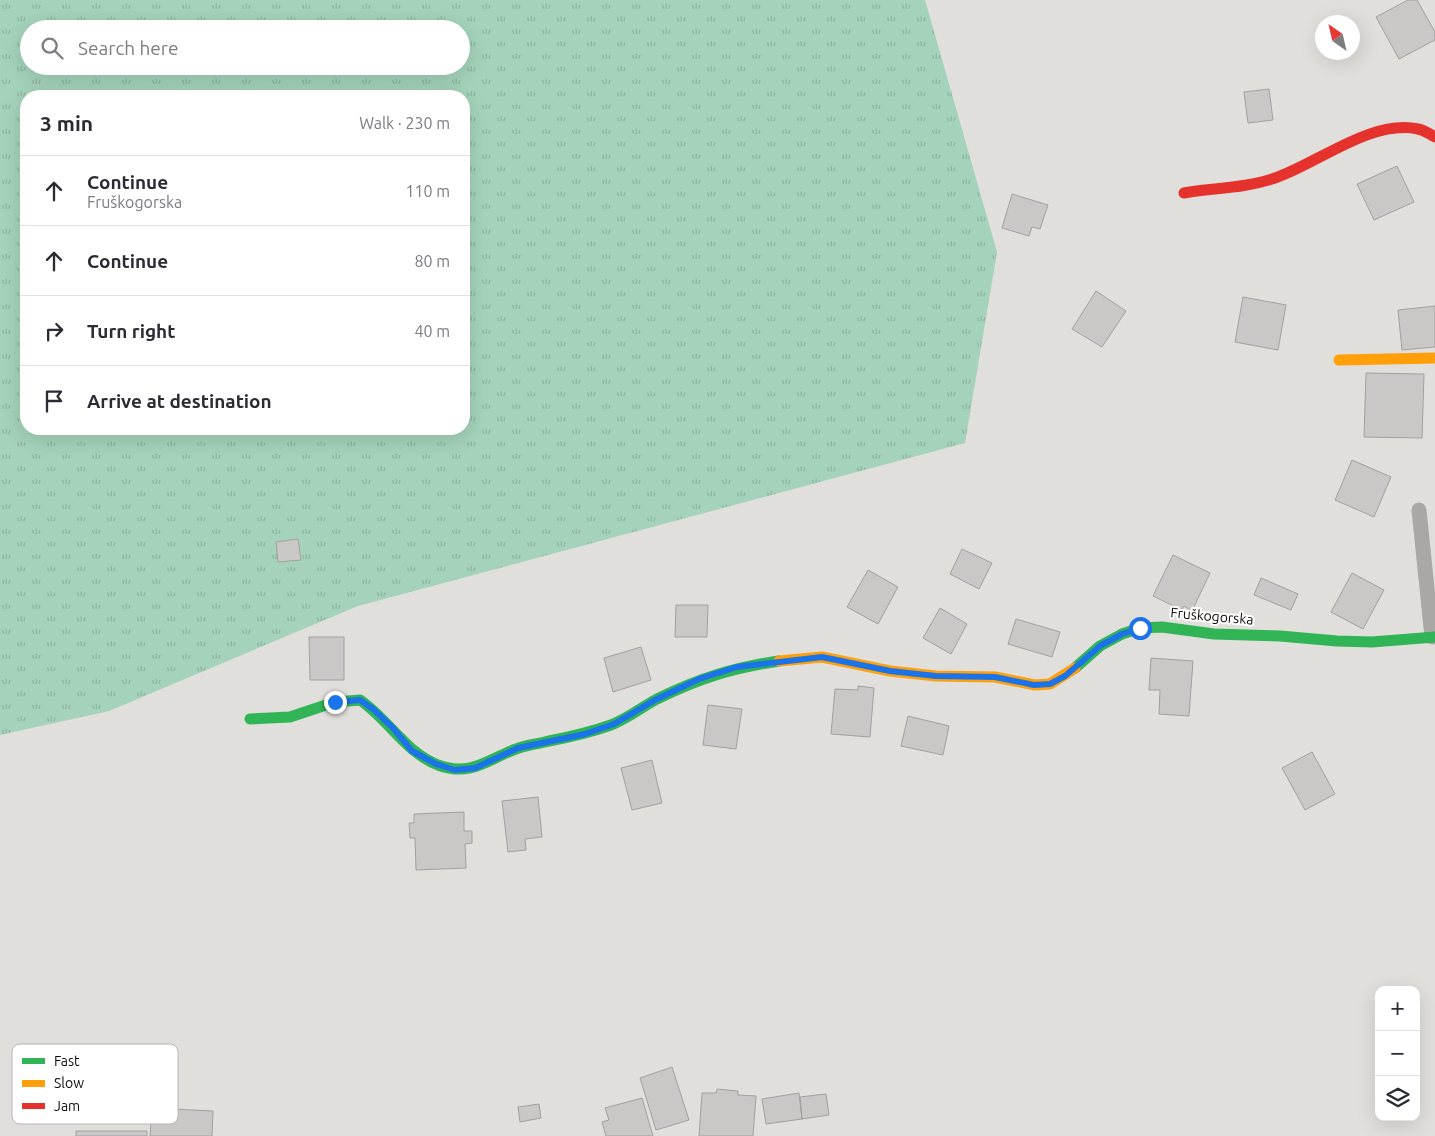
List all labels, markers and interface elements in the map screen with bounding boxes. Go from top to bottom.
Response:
north arrow [1315,15,1360,60]
search box [20,20,470,75]
icon: search [38,34,66,62]
text: Search here [78,37,178,59]
text: 3 min [40,111,93,135]
text: Walk · 230 m [359,114,450,132]
text: Continue [87,171,168,193]
icon: ahead [40,177,68,205]
text: 110 m [405,182,450,200]
text: Fruškogorska [87,193,182,211]
icon: ahead [40,247,68,275]
text: Continue [87,250,168,272]
text: 80 m [414,252,450,270]
icon: right [40,317,68,345]
text: Turn right [87,320,175,342]
text: 40 m [414,322,450,340]
icon: arrive [40,387,68,415]
text: Arrive at destination [87,390,272,412]
street label: Fruškogorska [1170,604,1254,628]
route start [1129,617,1152,640]
route end [324,691,347,714]
map controls [1375,986,1420,1121]
button: + [1375,986,1420,1031]
button: − [1375,1031,1420,1076]
legend [12,1044,178,1124]
text: Fast [54,1053,80,1069]
text: Slow [54,1075,84,1091]
button: layers [1375,1076,1420,1121]
text: Jam [54,1098,80,1114]

